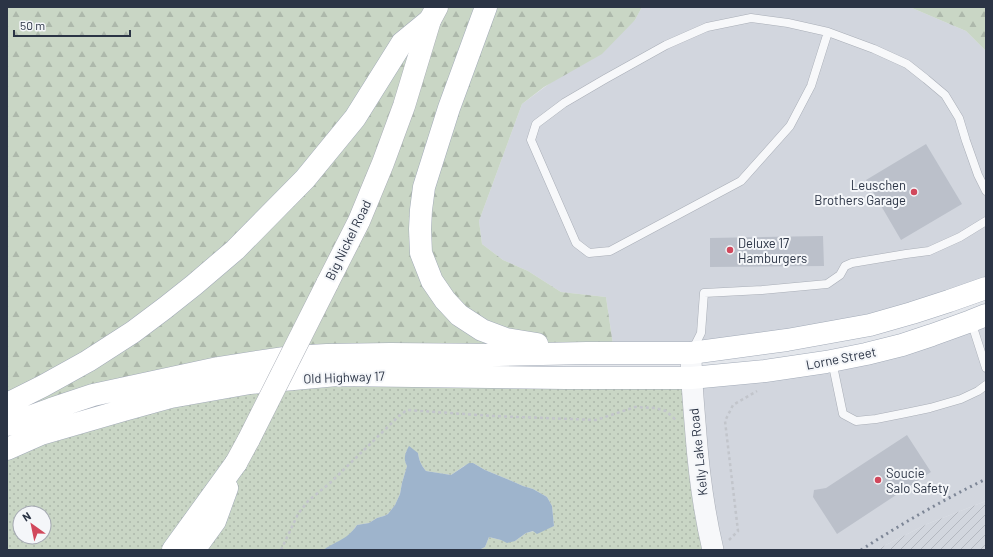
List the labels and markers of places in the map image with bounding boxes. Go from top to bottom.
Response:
place label: Leuschen Brothers Garage [814,177,906,208]
marker: Leuschen Brothers Garage [909,187,919,197]
place label: Deluxe 17 Hamburgers [738,235,807,266]
marker: Deluxe 17 Hamburgers [725,245,735,255]
place label: Soucie Salo Safety [886,465,949,496]
marker: Soucie Salo Safety [873,475,883,485]

